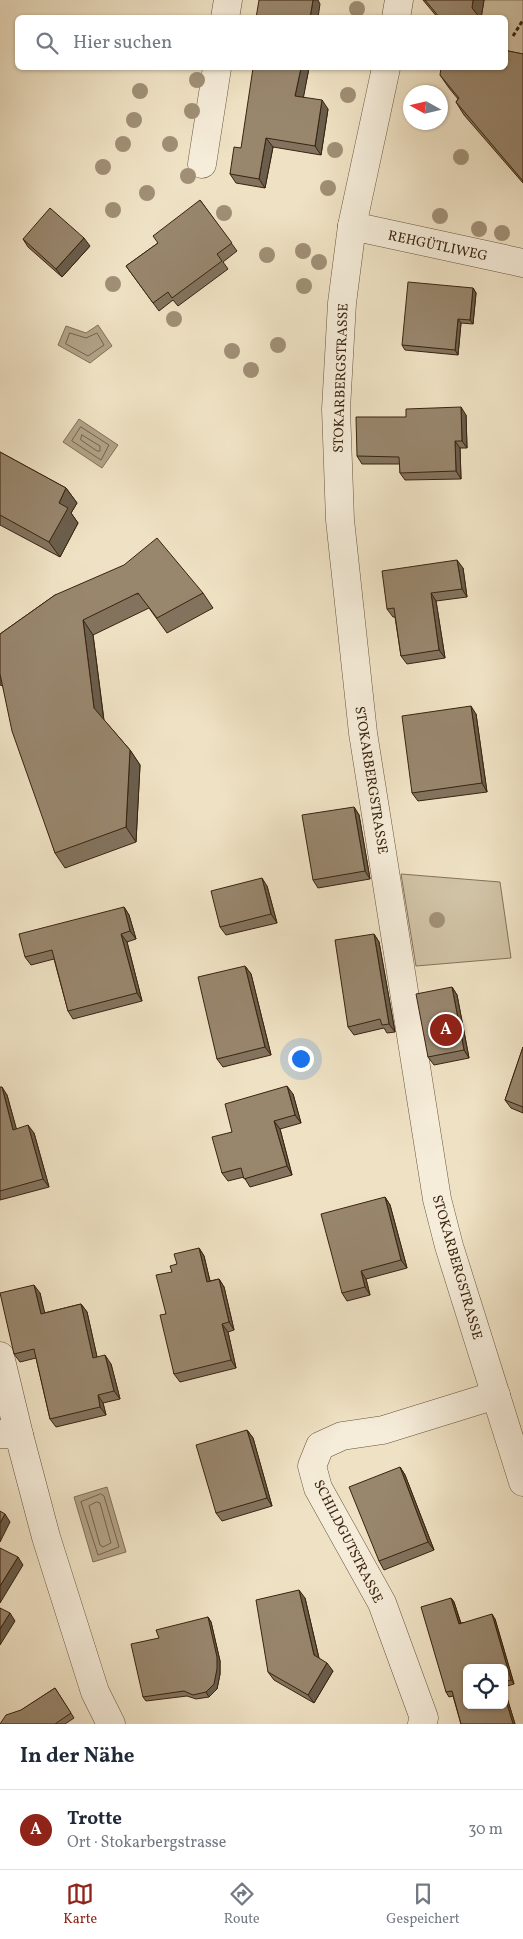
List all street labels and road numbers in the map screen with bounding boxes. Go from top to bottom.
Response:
street label: REHGÜTLIWEG [386,227,489,266]
street label: STOKARBERGSTRASSE [329,303,354,453]
street label: STOKARBERGSTRASSE [349,705,392,856]
street label: STOKARBERGSTRASSE [427,1193,486,1342]
street label: SCHILDGUTSTRASSE [308,1477,387,1607]

